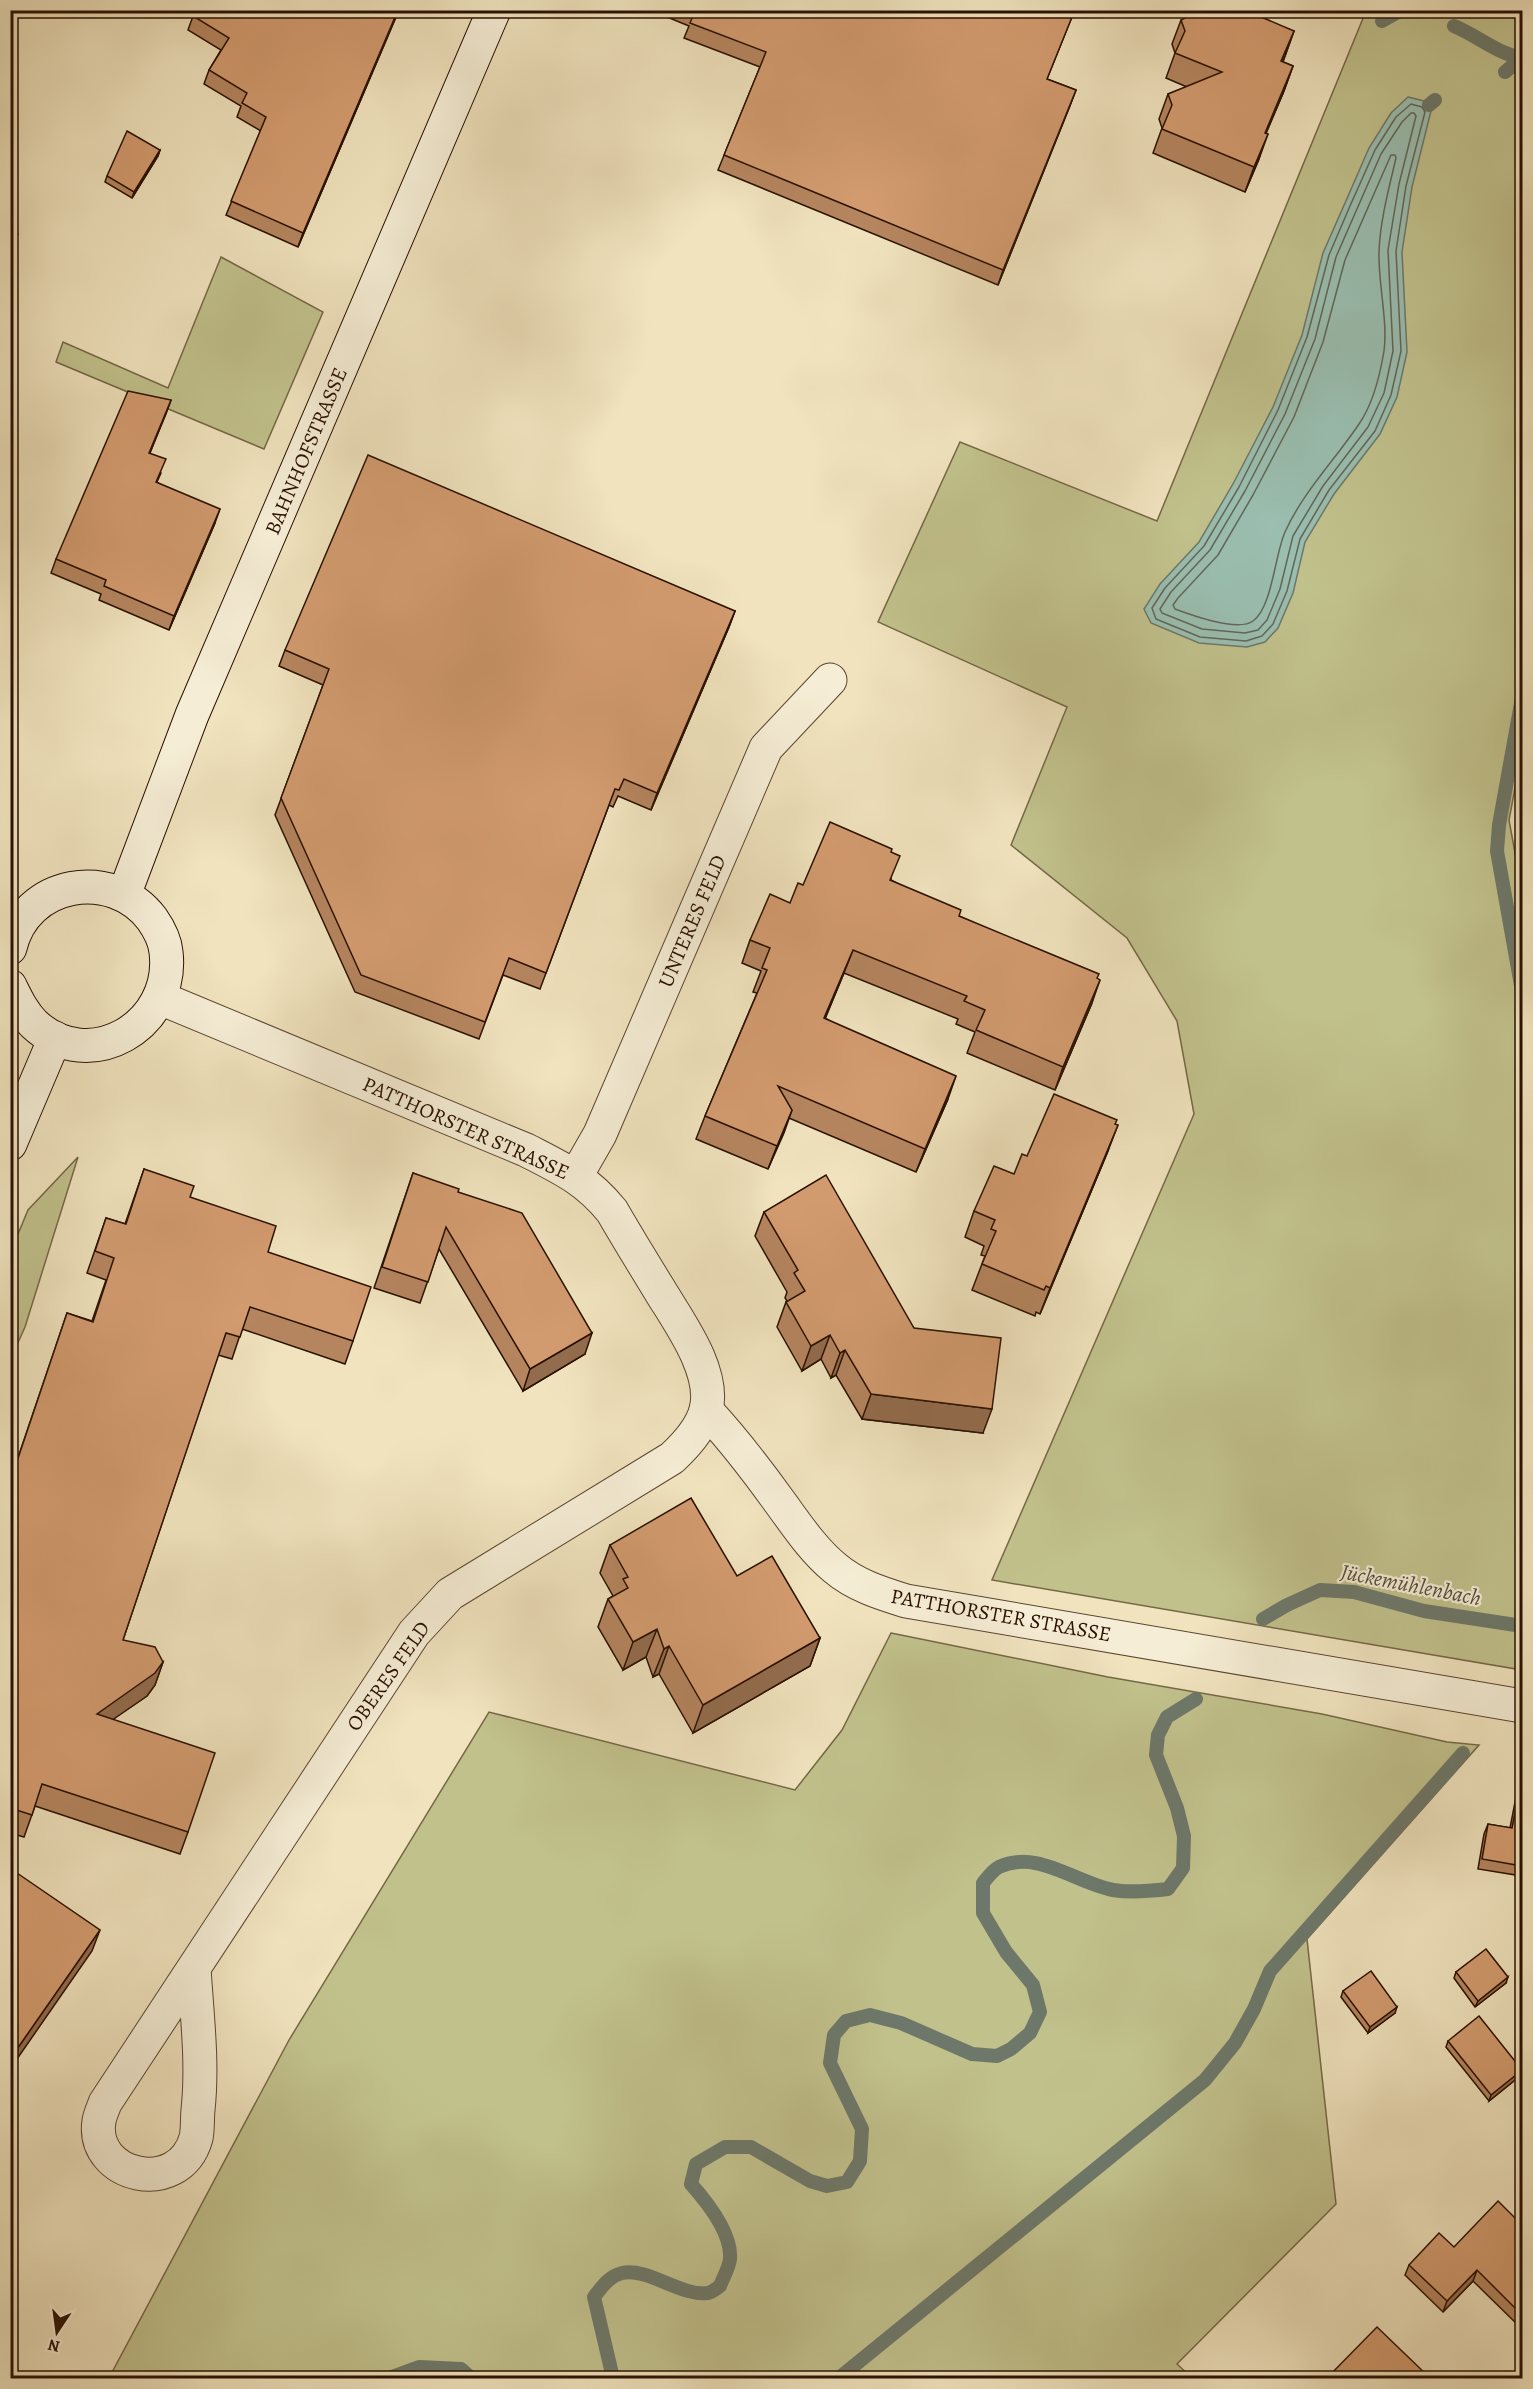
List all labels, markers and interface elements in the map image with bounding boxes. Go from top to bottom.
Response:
street label: BAHNHOFSTRASSE [258,363,354,539]
street label: UNTERES FELD [651,850,733,992]
street label: PATTHORSTER STRASSE [358,1070,574,1186]
water label: Jückemühlenbach [1337,1557,1484,1613]
street label: PATTHORSTER STRASSE [889,1582,1113,1648]
street label: OBERES FELD [340,1615,436,1737]
north arrow [27,2302,87,2362]
text: N [45,2334,62,2358]

